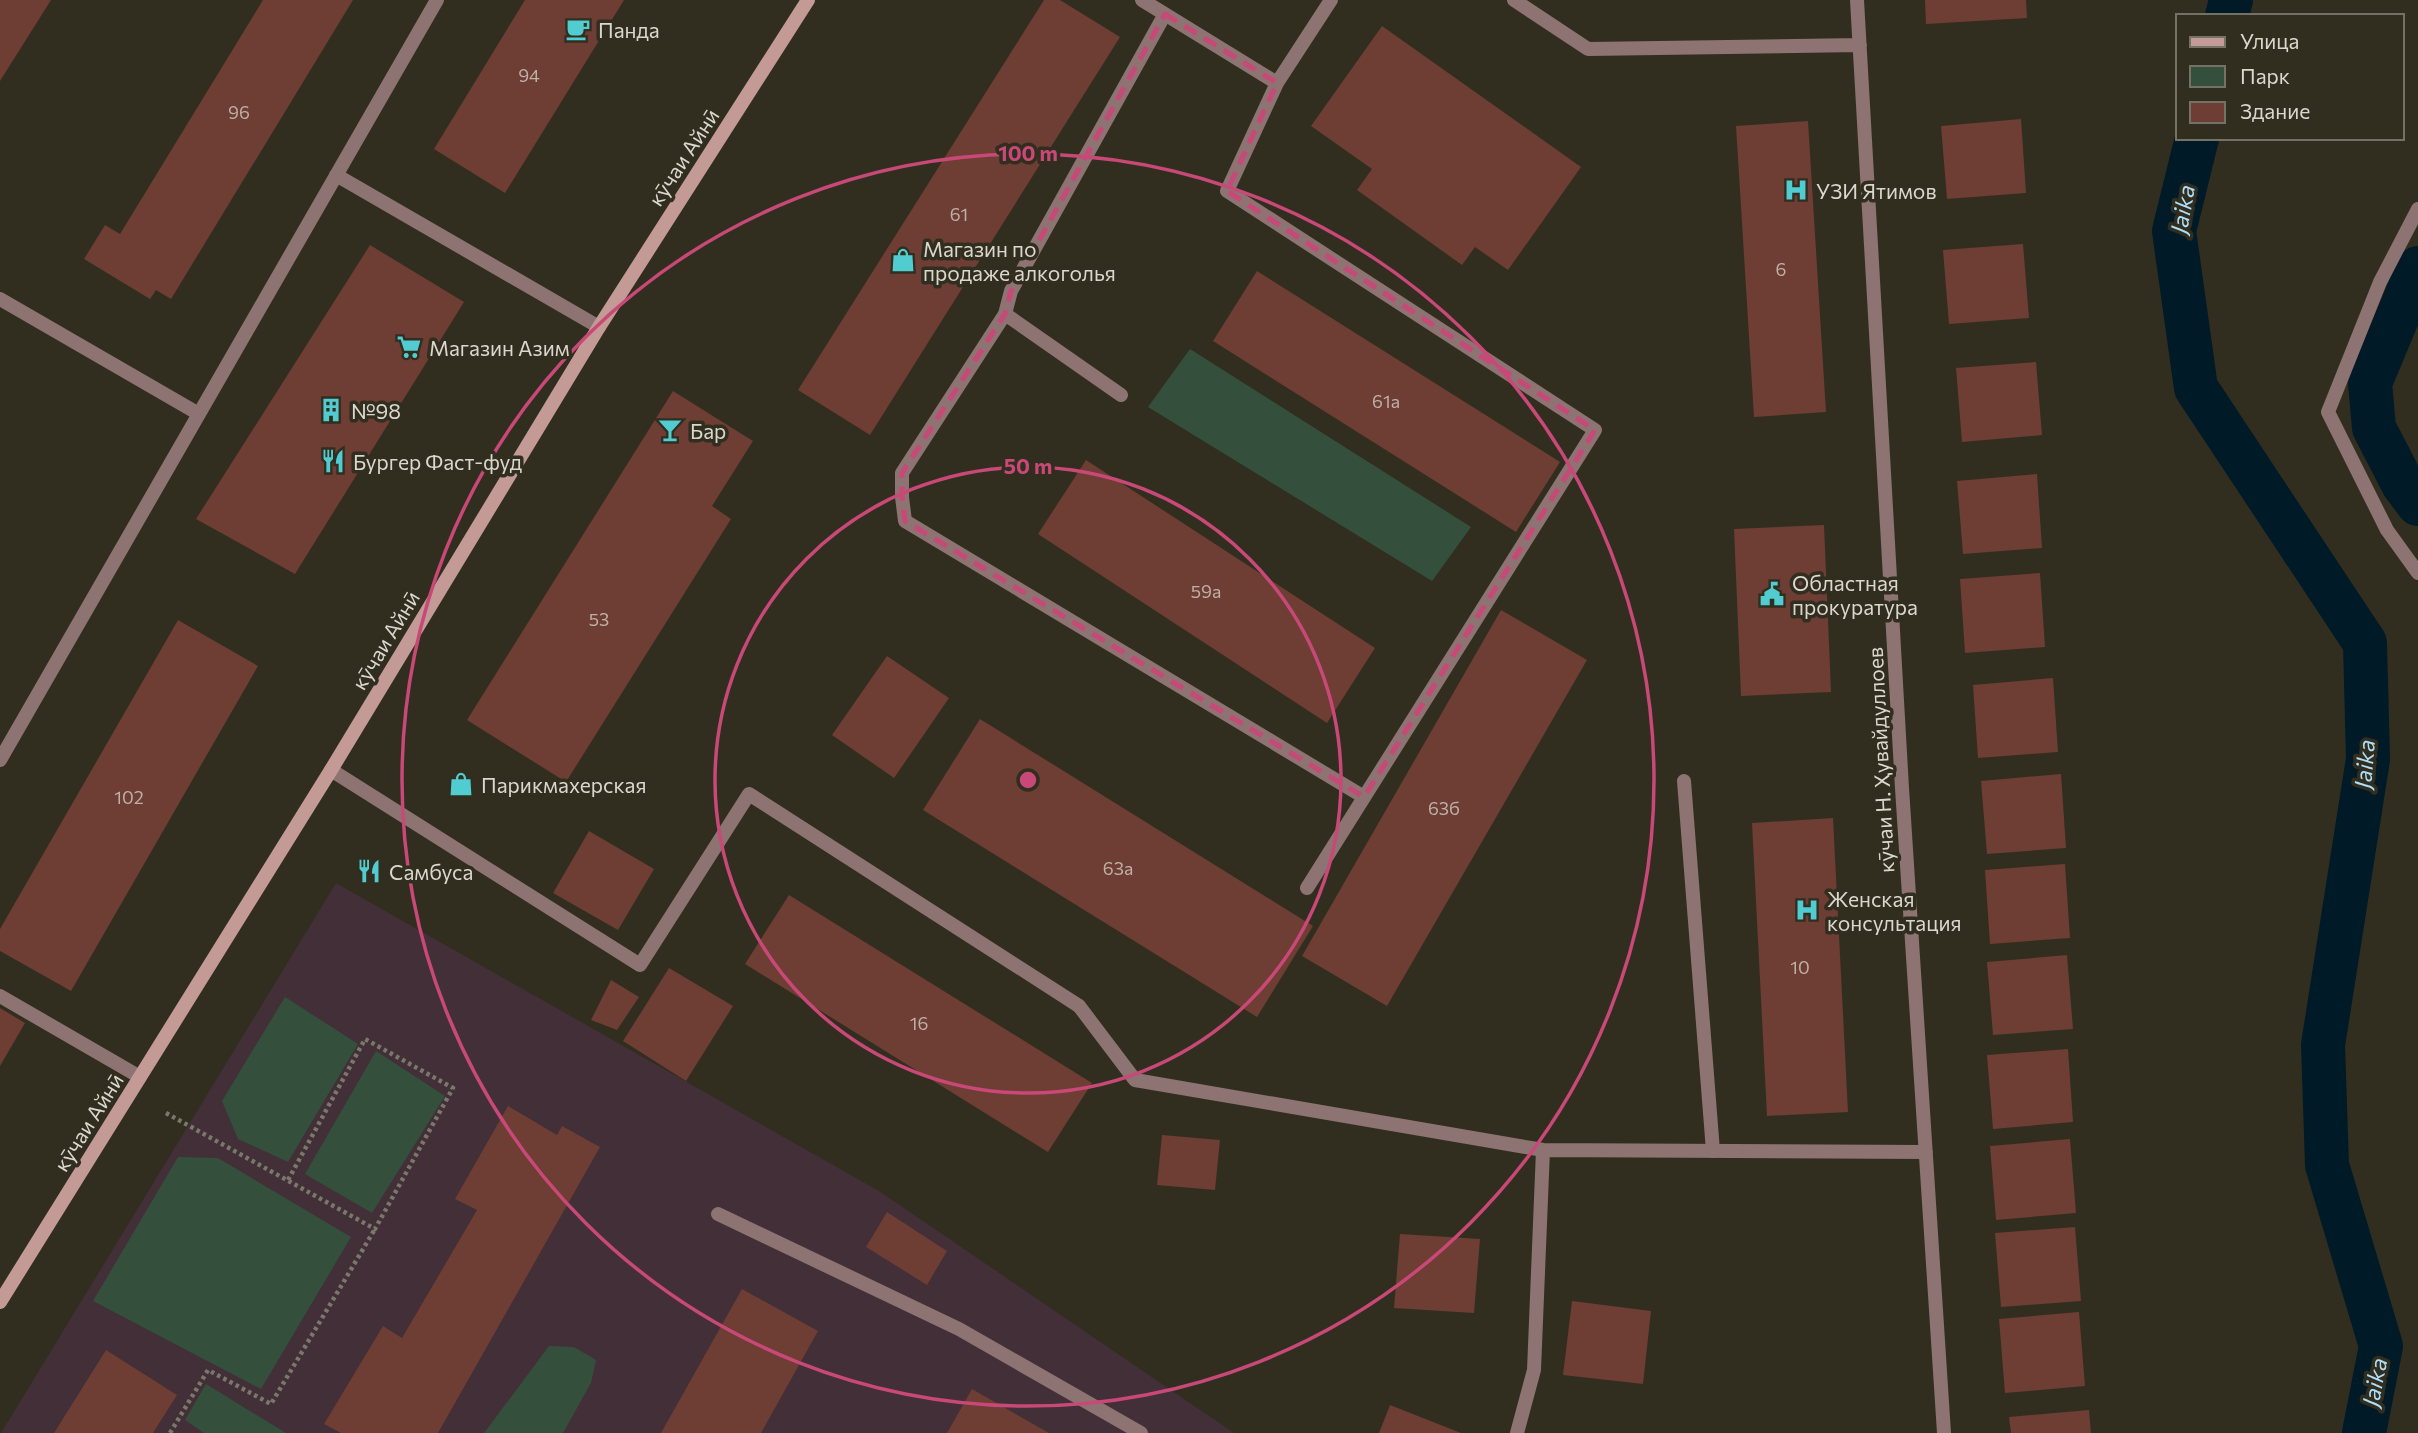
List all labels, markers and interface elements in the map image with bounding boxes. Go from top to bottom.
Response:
legend [2176,14,2404,140]
cafe icon: Панда [564,15,592,43]
place label: Панда [598,17,660,42]
text: Улица [2240,28,2299,53]
text: Парк [2240,63,2290,88]
house number: 94 [518,64,540,86]
text: Здание [2240,98,2310,123]
house number: 96 [228,101,250,123]
street label: кӯчаи Айнӣ [642,104,724,210]
text: 100 m [998,140,1058,165]
hospital icon: УЗИ Ятимов [1782,176,1810,204]
place label: УЗИ Ятимов [1816,178,1937,203]
water label: Jaika [2164,182,2200,238]
house number: 61 [950,203,968,225]
place label: Магазин по продаже алкоголья [923,236,1116,285]
shop icon: Магазин по продаже алкоголья [889,246,917,274]
house number: 6 [1776,258,1786,280]
supermarket icon: Магазин Азим [395,333,423,361]
place label: Магазин Азим [429,335,570,360]
house number: 61а [1372,390,1400,412]
building icon: №98 [317,396,345,424]
place label: №98 [351,398,401,423]
bar icon: Бар [656,416,684,444]
place label: Бар [690,418,726,443]
restaurant icon: Бургер Фаст-фуд [319,447,347,475]
place label: Бургер Фаст-фуд [353,449,522,474]
text: 50 m [1004,453,1052,478]
place label: Областная прокуратура [1792,570,1918,619]
house number: 59а [1191,580,1221,602]
public building icon: Областная прокуратура [1758,580,1786,608]
street label: кӯчаи Айнӣ [346,586,424,694]
house number: 53 [589,608,609,630]
street label: кӯчаи Н. Ҳувайдуллоев [1862,646,1898,874]
water label: Jaika [2348,738,2380,792]
centre of rings [1016,768,1040,792]
shop icon: Парикмахерская [447,770,475,798]
place label: Парикмахерская [481,772,647,797]
house number: 102 [114,786,144,808]
house number: 63б [1428,797,1460,819]
restaurant icon: Самбуса [355,857,383,885]
house number: 63а [1103,857,1133,879]
place label: Самбуса [389,859,473,884]
place label: Женская консультация [1827,886,1962,935]
hospital icon: Женская консультация [1793,896,1821,924]
house number: 10 [1790,956,1810,978]
house number: 16 [910,1012,928,1034]
street label: кӯчаи Айнӣ [48,1068,128,1176]
water label: Jaika [2355,1355,2392,1411]

